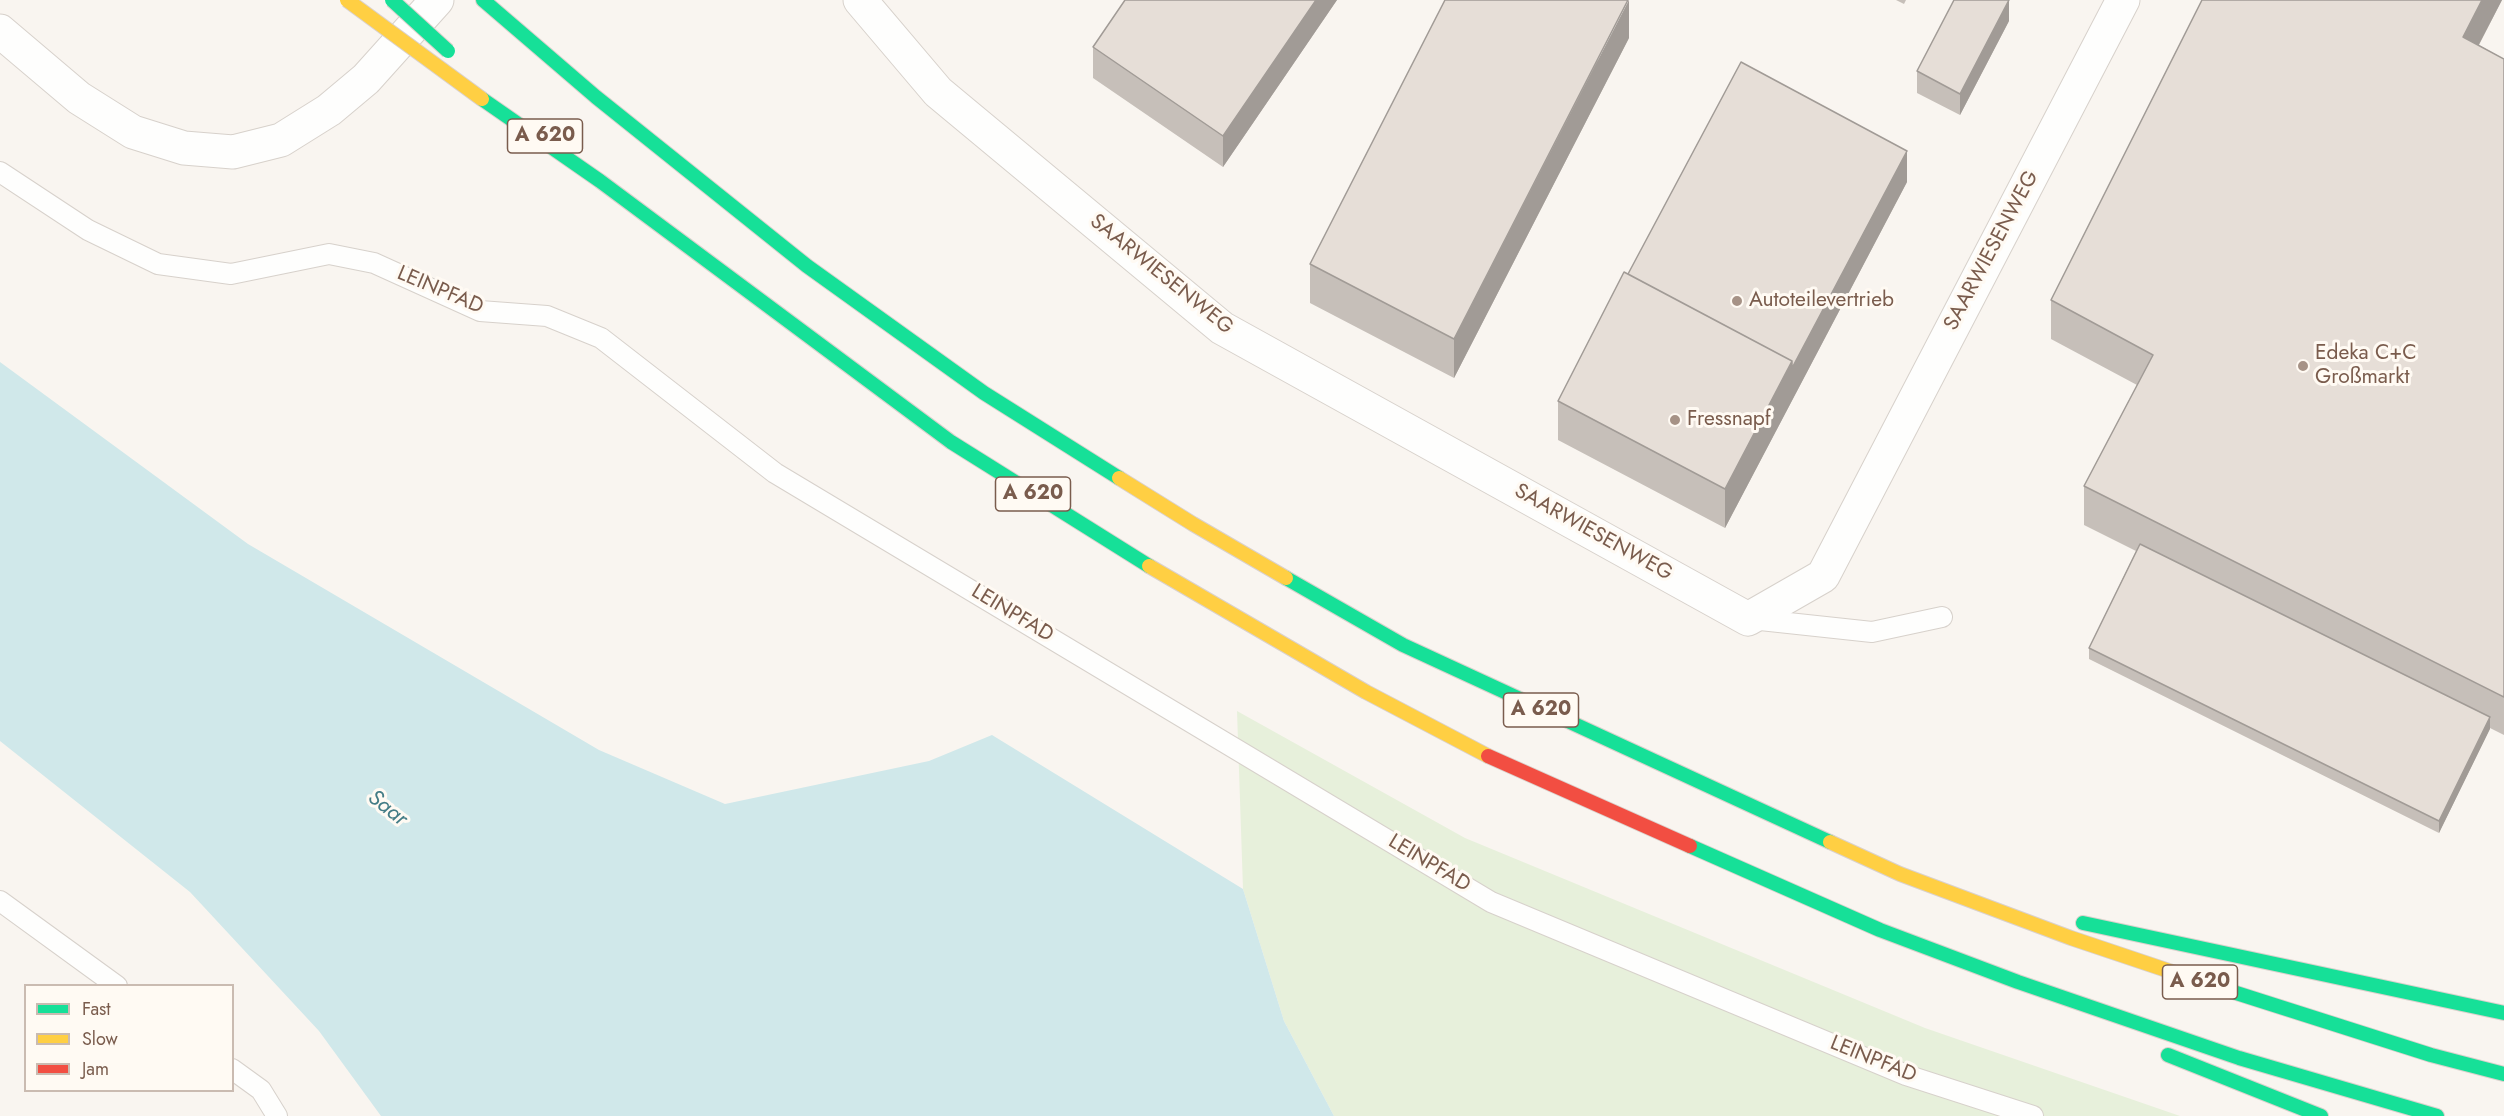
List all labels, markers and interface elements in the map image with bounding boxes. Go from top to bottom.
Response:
road number: A 620 [508,119,582,153]
street label: SAARWIESENWEG [1939,167,2045,335]
street label: SAARWIESENWEG [1084,209,1238,341]
street label: LEINPFAD [393,262,487,320]
place label: Autoteilevertrieb [1749,288,1894,314]
marker: Autoteilevertrieb [1730,294,1744,308]
place label: Edeka C+C Großmarkt [2315,341,2417,391]
marker: Edeka C+C Großmarkt [2296,359,2310,373]
place label: Fressnapf [1687,407,1771,433]
marker: Fressnapf [1668,413,1682,427]
road number: A 620 [996,477,1070,511]
street label: SAARWIESENWEG [1509,479,1677,587]
street label: LEINPFAD [966,580,1058,648]
road number: A 620 [1504,693,1578,727]
water label: Saar [362,785,412,833]
street label: LEINPFAD [1383,830,1475,898]
road number: A 620 [2162,965,2238,999]
legend [24,984,234,1092]
text: Fast [82,996,111,1022]
text: Slow [82,1026,118,1052]
street label: LEINPFAD [1826,1031,1920,1089]
text: Jam [82,1056,109,1082]

